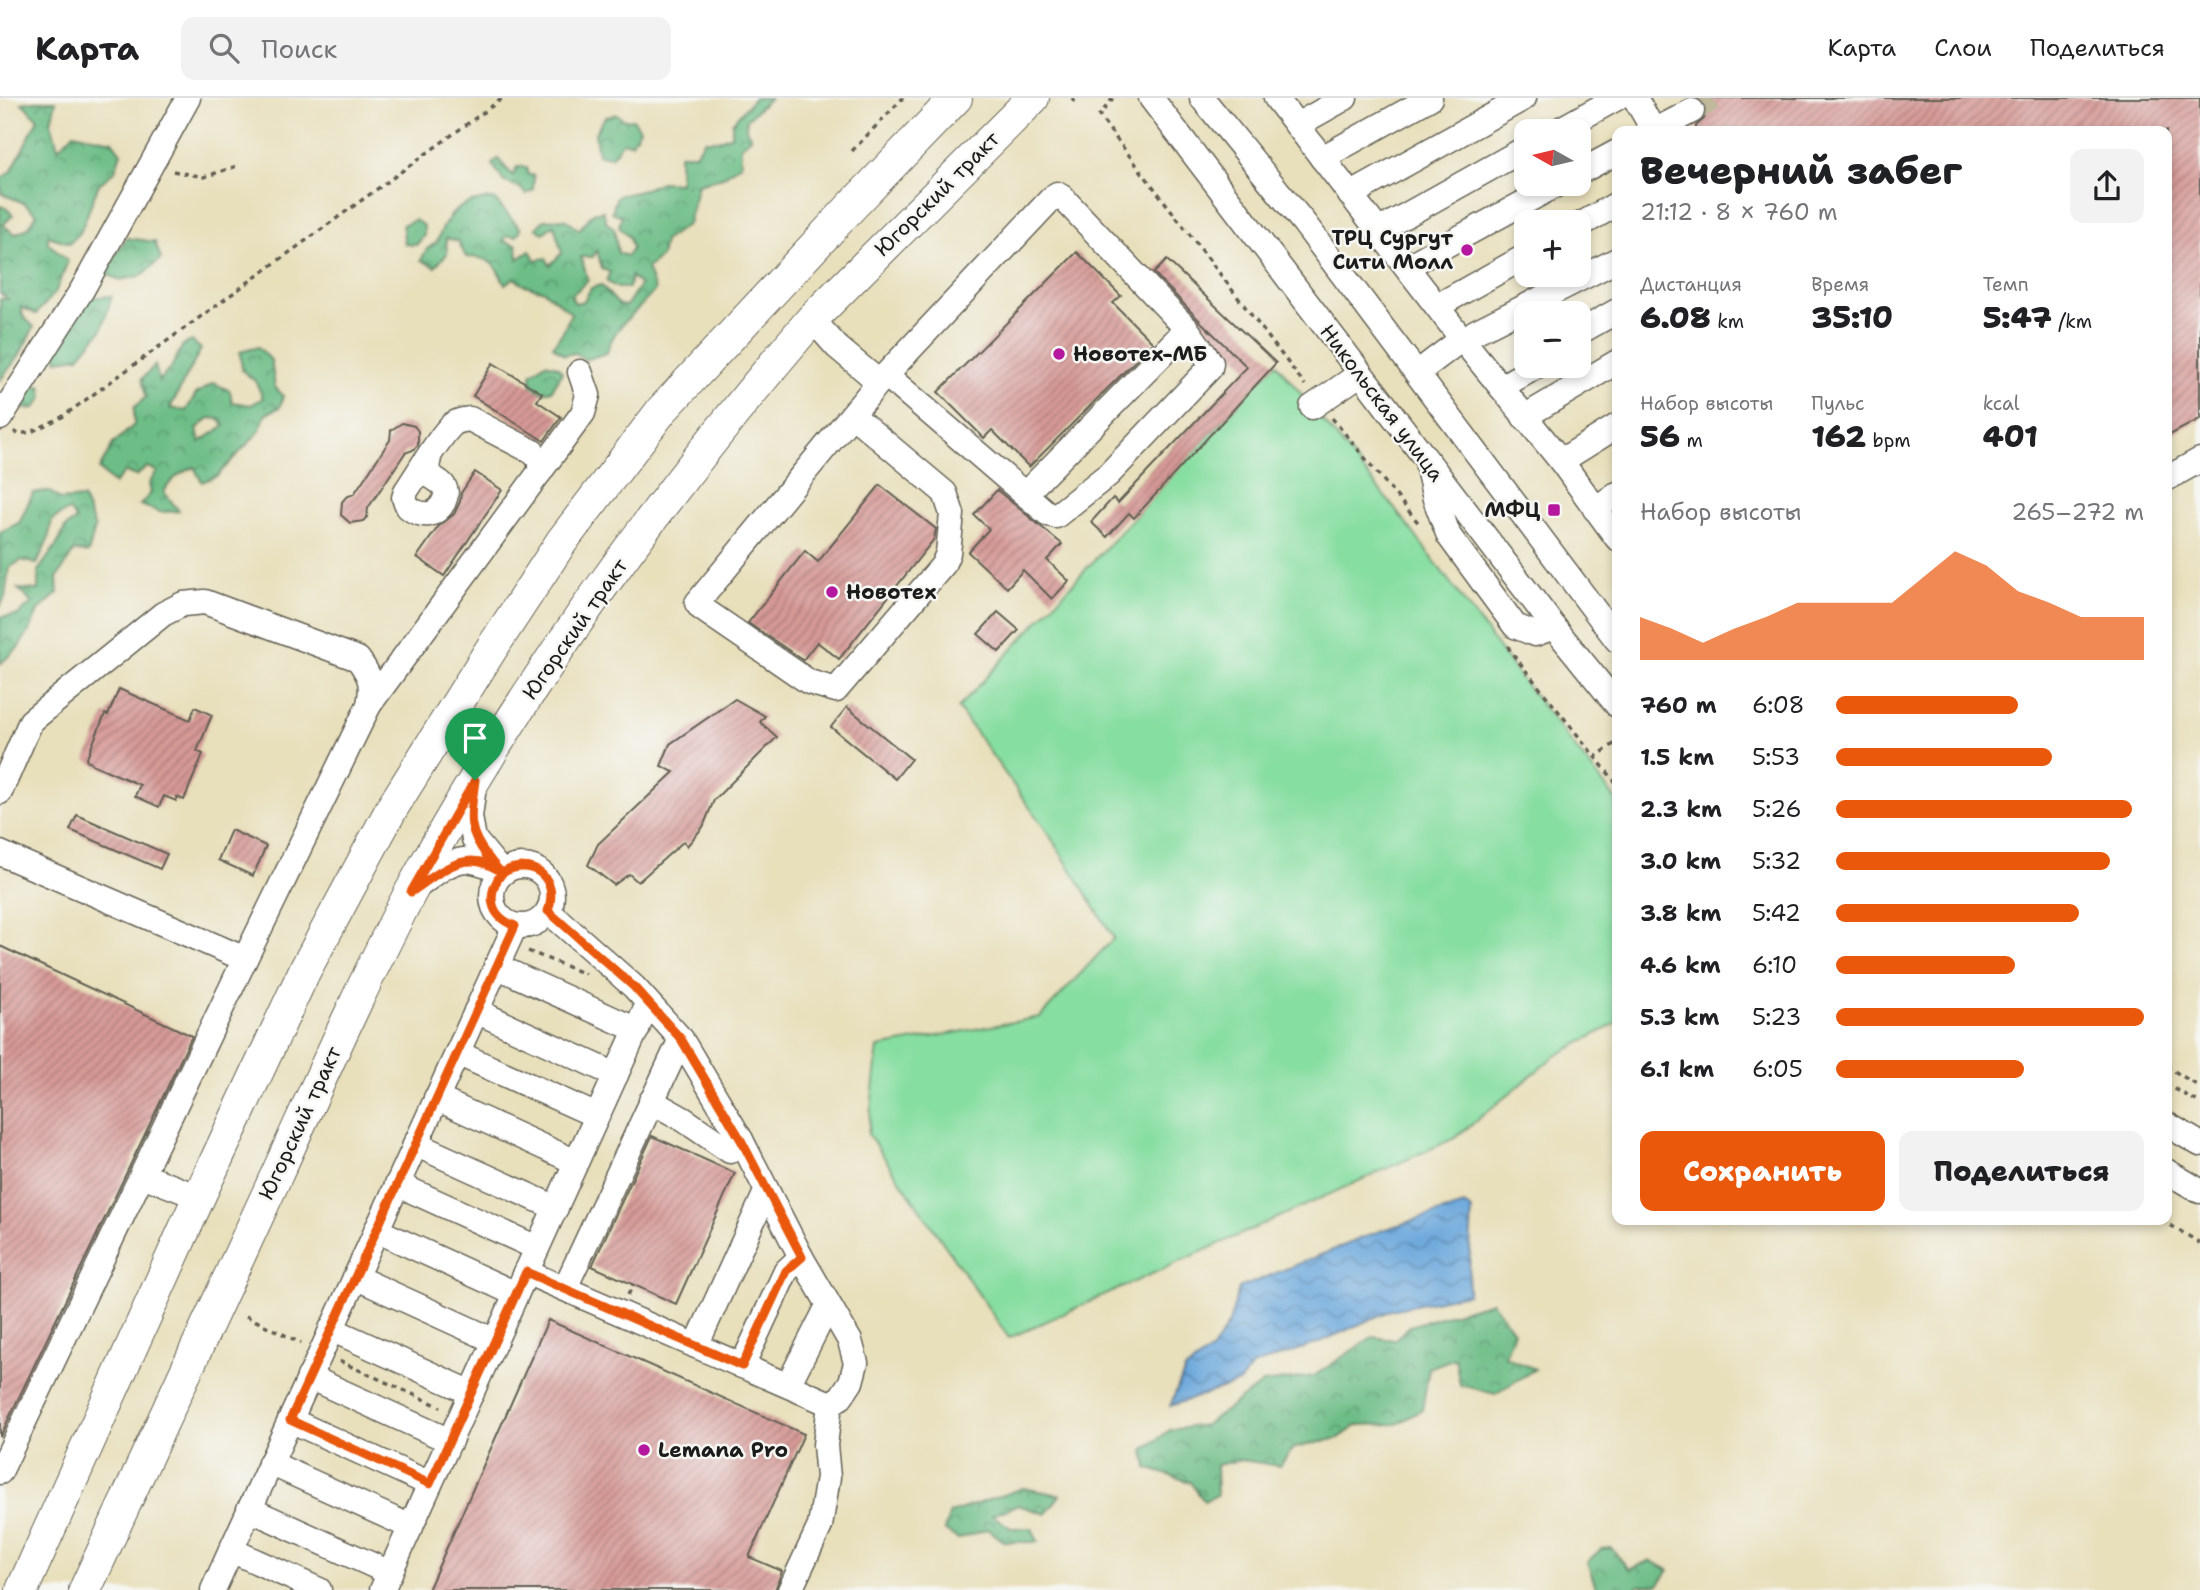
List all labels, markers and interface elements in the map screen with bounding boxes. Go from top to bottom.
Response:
search box [181,17,671,80]
text: Карта [35,26,139,71]
icon: search [205,29,243,67]
text: Поиск [261,31,337,66]
text: Карта [1828,32,1896,64]
text: Слои [1934,32,1992,64]
text: Поделиться [2030,32,2165,64]
north arrow [1514,119,1591,196]
map controls [1514,119,1591,378]
street label: Югорский тракт [868,125,1006,263]
text: Вечерний забег [1640,145,1962,196]
button: share [2070,149,2144,223]
text: 21:12 · 8 × 760 m [1640,197,1838,227]
button: + [1514,210,1591,287]
place label: ТРЦ Сургут Сити Молл [1331,224,1453,276]
marker: ТРЦ Сургут Сити Молл [1459,242,1475,258]
text: Дистанция [1640,272,1742,297]
text: Время [1811,272,1869,297]
text: Темп [1983,272,2029,297]
text: 6.08 [1640,297,1711,338]
text: 35:10 [1811,297,1893,338]
text: 5:47 [1983,297,2052,338]
button: − [1514,301,1591,378]
text: km [1711,309,1744,334]
text: /km [2052,309,2092,334]
street label: Никольская улица [1313,318,1451,488]
place label: Новотех-МБ [1073,340,1207,368]
marker: Новотех-МБ [1051,346,1067,362]
text: Набор высоты [1640,391,1773,416]
text: Пульс [1811,391,1865,416]
text: kcal [1983,391,2020,416]
text: 56 [1640,416,1680,457]
text: 162 [1811,416,1866,457]
text: 401 [1983,416,2038,457]
text: m [1680,428,1703,453]
text: bpm [1866,428,1911,453]
place label: МФЦ [1484,496,1541,524]
text: Набор высоты [1640,497,1801,527]
text: 265–272 m [2011,497,2144,527]
marker: МФЦ [1546,502,1562,518]
street label: Югорский тракт [516,553,634,705]
place label: Новотех [846,578,936,606]
marker: Новотех [824,584,840,600]
text: 760 m [1640,690,1717,720]
text: 6:08 [1752,690,1805,720]
pin [445,708,505,780]
icon: arrive [456,719,494,757]
text: 1.5 km [1640,742,1714,772]
text: 5:53 [1752,742,1800,772]
text: 2.3 km [1640,794,1722,824]
text: 5:26 [1752,794,1802,824]
text: 3.0 km [1640,846,1721,876]
text: 5:32 [1752,846,1801,876]
text: 3.8 km [1640,898,1721,928]
text: 5:42 [1752,898,1801,928]
text: 4.6 km [1640,950,1721,980]
text: 6:10 [1752,950,1797,980]
text: 5.3 km [1640,1002,1720,1032]
text: 5:23 [1752,1002,1801,1032]
street label: Югорский тракт [252,1042,348,1204]
text: 6.1 km [1640,1054,1714,1084]
text: 6:05 [1752,1054,1803,1084]
button: Сохранить [1640,1131,1885,1211]
button: Поделиться [1899,1131,2144,1211]
place label: Lemana Pro [658,1436,788,1464]
marker: Lemana Pro [636,1442,652,1458]

